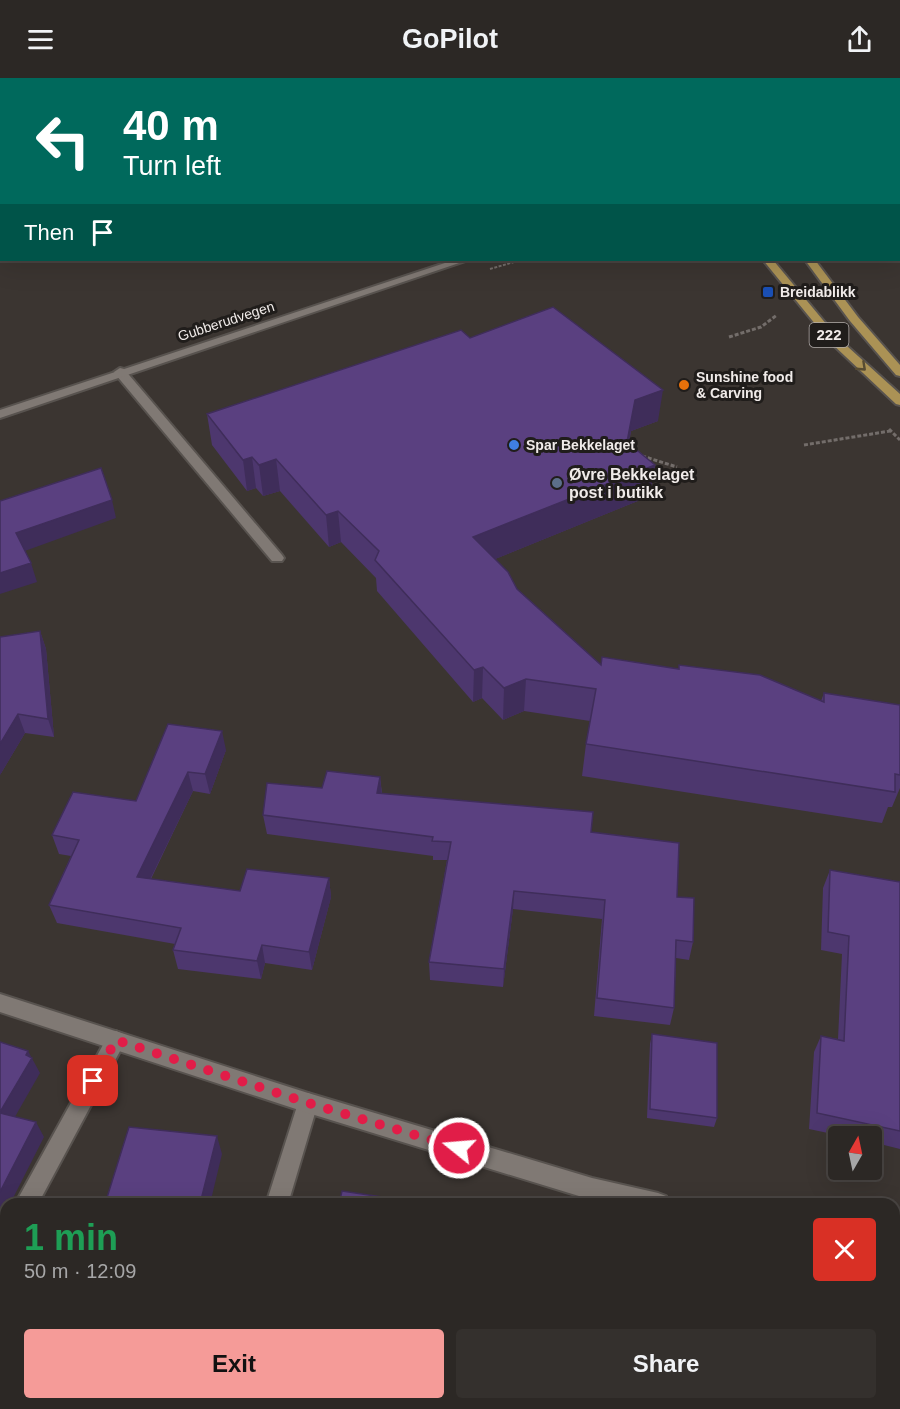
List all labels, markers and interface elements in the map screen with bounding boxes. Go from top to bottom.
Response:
icon: menu [24,23,57,56]
icon: share [843,23,876,56]
text: GoPilot [402,24,498,54]
icon: left [24,102,102,180]
text: 40 m [123,102,219,149]
text: Turn left [123,151,221,181]
icon: arrive [86,216,119,249]
text: Then [24,220,74,245]
place label: Breidablikk [780,284,856,300]
marker: Breidablikk [761,285,775,299]
street label: Gubberudvegen [176,298,276,344]
road number: 222 [810,323,848,347]
one-way arrow [855,359,866,370]
place label: Sunshine food & Carving [696,369,793,401]
marker: Sunshine food & Carving [677,378,691,392]
place label: Spar Bekkelaget [526,437,635,453]
marker: Spar Bekkelaget [507,438,521,452]
place label: Øvre Bekkelaget post i butikk [569,466,695,501]
marker: Øvre Bekkelaget post i butikk [550,476,564,490]
pin [67,1055,118,1106]
icon: arrive [76,1064,109,1097]
position arrow [427,1116,491,1180]
north arrow [828,1126,882,1180]
map controls [828,1126,882,1180]
text: 1 min [24,1217,118,1258]
button: close [813,1218,876,1281]
text: 50 m · 12:09 [24,1260,136,1282]
button: Exit [24,1329,444,1398]
button: Share [456,1329,876,1398]

